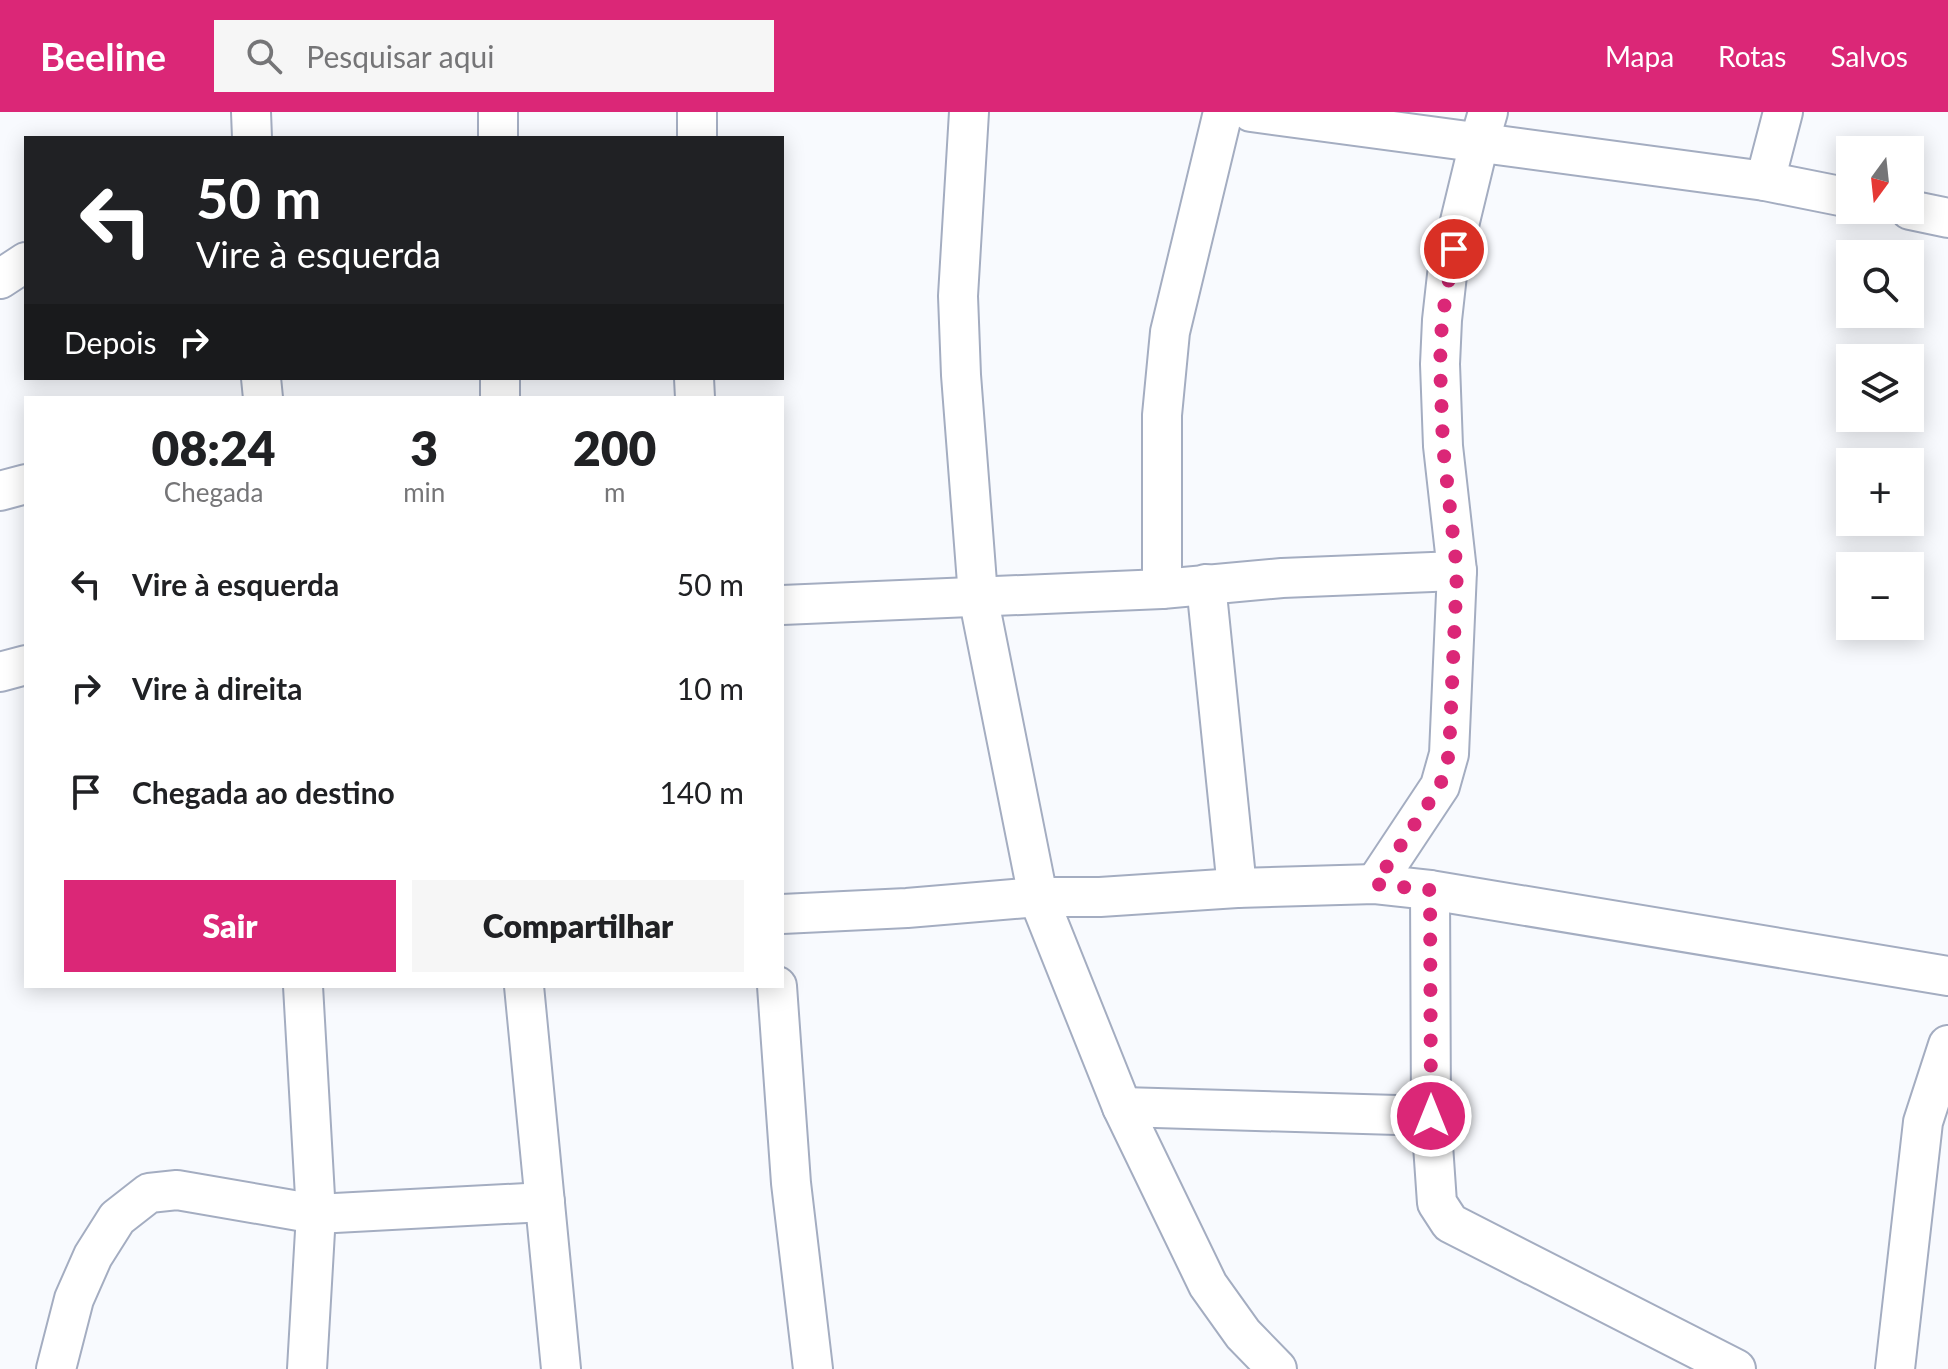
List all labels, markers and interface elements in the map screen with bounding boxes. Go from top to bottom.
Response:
search box [214,20,774,92]
text: Beeline [40,33,166,79]
icon: search [242,34,286,78]
text: Pesquisar aqui [306,38,494,74]
text: Mapa [1605,39,1674,73]
text: Rotas [1718,39,1786,73]
text: Salvos [1830,39,1908,73]
north arrow [1836,136,1924,224]
map controls [1836,136,1924,640]
text: 50 m [196,164,321,231]
icon: left [64,168,168,272]
pin [1420,215,1488,283]
icon: arrive [1432,227,1476,271]
text: Vire à esquerda [196,232,441,276]
button: search [1836,240,1924,328]
icon: right [172,320,216,364]
text: Depois [64,324,156,360]
button: layers [1836,344,1924,432]
text: 08:24 [152,419,276,476]
text: 3 [410,419,438,476]
text: 200 [573,419,656,476]
button: + [1836,448,1924,536]
text: Chegada [164,476,263,508]
text: min [403,476,445,508]
text: m [604,476,625,508]
button: − [1836,552,1924,640]
icon: left [64,562,108,606]
text: Vire à esquerda [132,566,339,602]
text: 50 m [677,566,744,602]
icon: right [64,666,108,710]
text: Vire à direita [132,670,302,706]
text: 10 m [677,670,744,706]
icon: arrive [64,770,108,814]
text: Chegada ao destino [132,774,395,810]
text: 140 m [659,774,744,810]
button: Sair [64,880,396,972]
button: Compartilhar [412,880,744,972]
position arrow [1389,1074,1473,1158]

